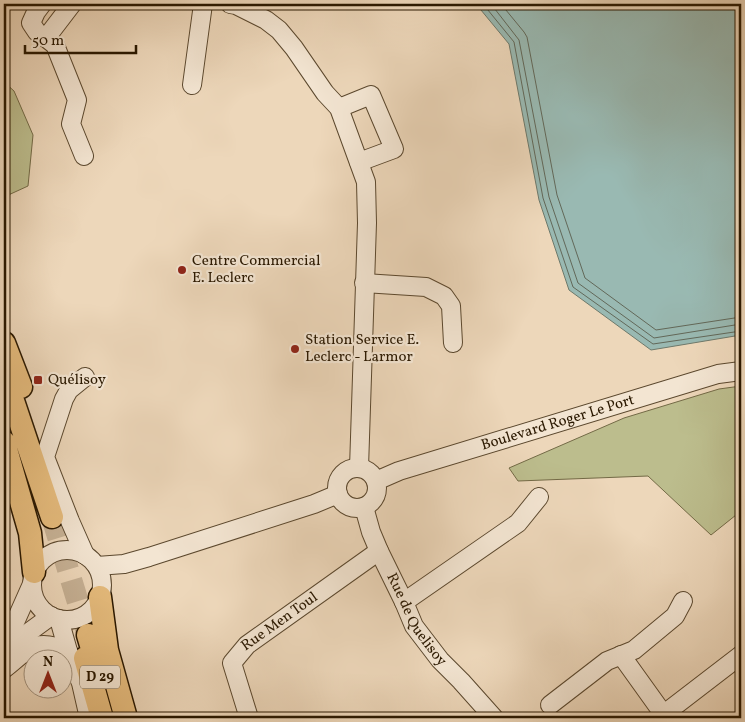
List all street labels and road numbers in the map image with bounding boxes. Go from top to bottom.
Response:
street label: Boulevard Roger Le Port [479,390,637,456]
street label: Rue de Quelisoy [381,569,451,671]
street label: Rue Men Toul [237,587,322,656]
road number: D 29 [80,666,120,689]

